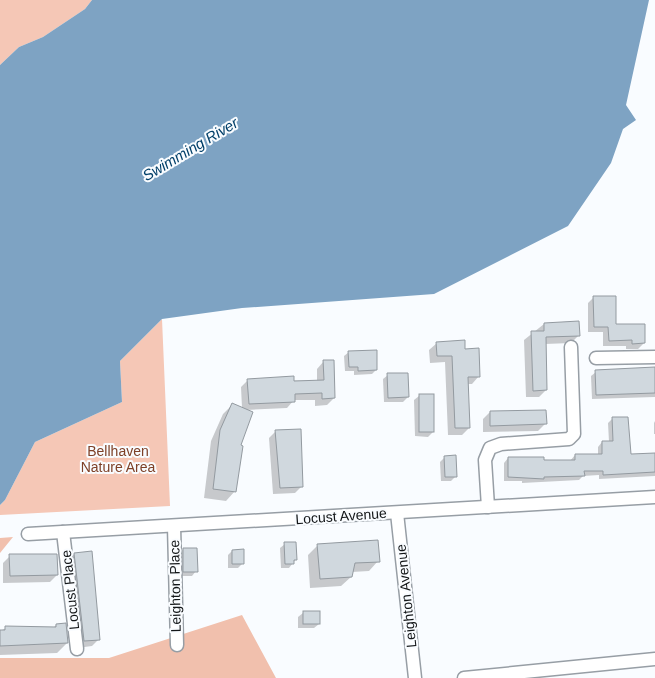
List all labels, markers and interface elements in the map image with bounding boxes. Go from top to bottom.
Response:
water label: Swimming River [139,113,242,184]
park label: Bellhaven Nature Area [81,443,156,475]
street label: Locust Avenue [295,505,387,527]
street label: Leighton Place [166,539,184,632]
street label: Leighton Avenue [393,543,419,649]
street label: Locust Place [58,549,82,631]

